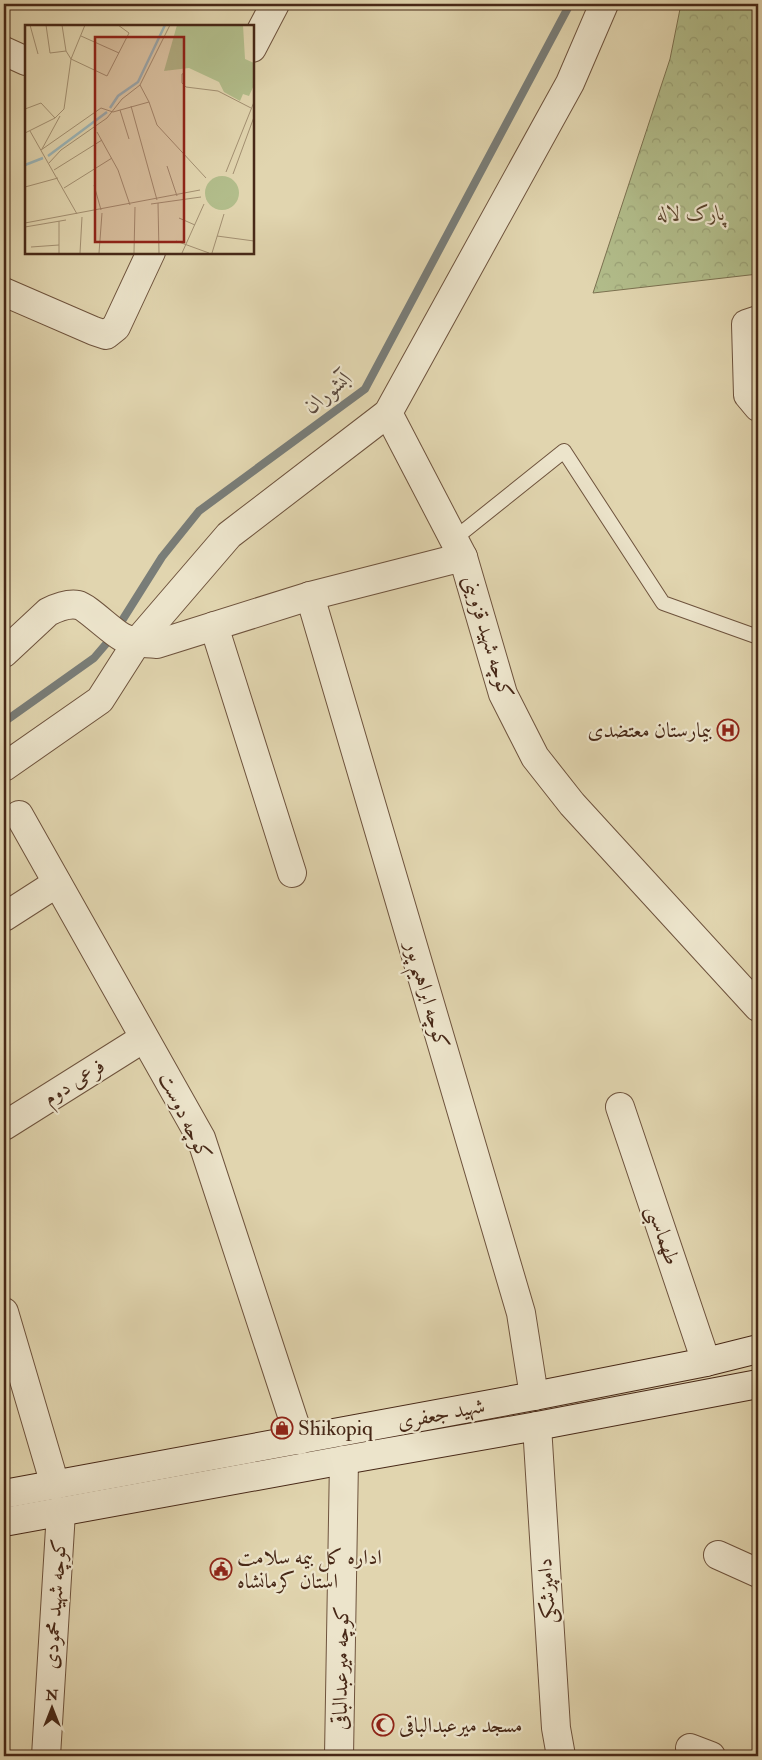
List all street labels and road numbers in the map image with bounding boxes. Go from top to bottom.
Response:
street label: کوچه شهید قزوینی [456,572,520,702]
street label: کوچه ابراهیم پور [392,936,455,1054]
street label: فرعی دوم [38,1053,112,1115]
street label: کوچه دوست [152,1068,218,1164]
street label: طهماسبی [637,1201,686,1270]
street label: شهید جعفری [395,1392,487,1436]
street label: کوچه شهید محمودی [37,1538,73,1670]
street label: دامپزشکی [531,1557,563,1625]
street label: کوچه میرعبدالباقی [326,1606,356,1730]

